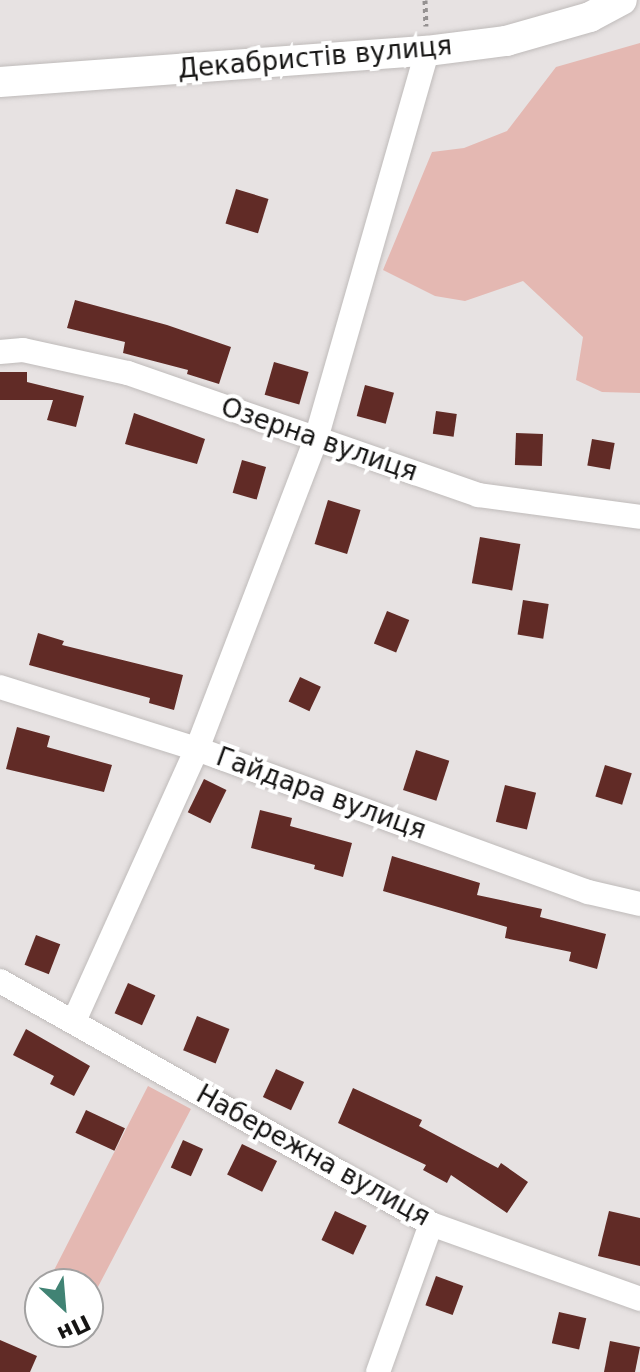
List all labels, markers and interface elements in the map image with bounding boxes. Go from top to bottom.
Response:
street label: Декабристів вулиця [177,30,453,86]
street label: Озерна вулиця [217,392,421,488]
street label: Гайдара вулиця [212,742,430,846]
street label: Набережна вулиця [191,1079,435,1233]
north arrow [24,1268,104,1348]
text: Пн [53,1310,94,1347]

